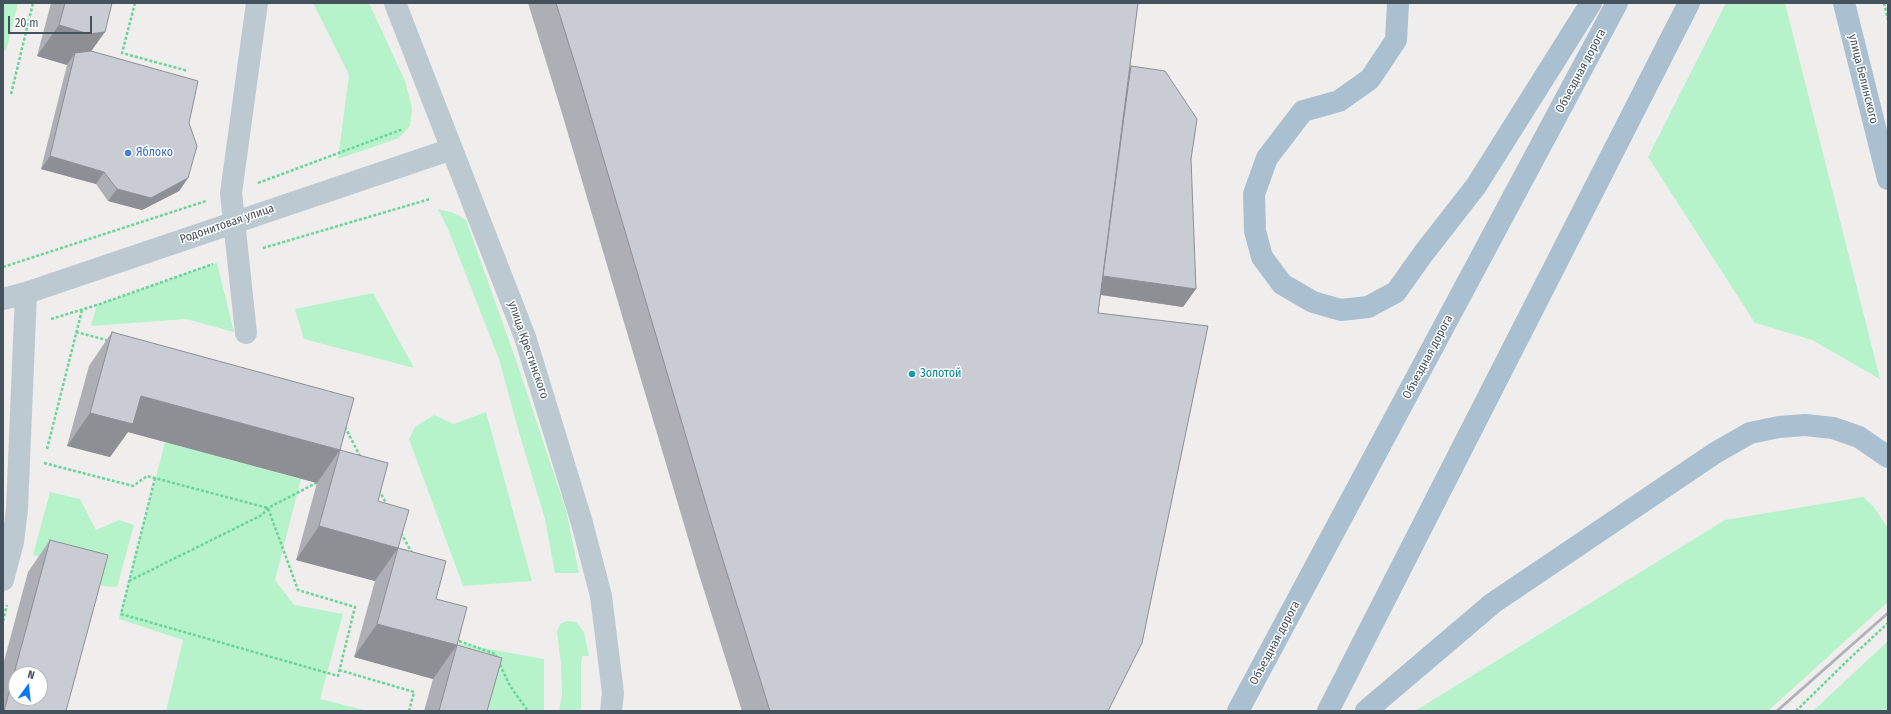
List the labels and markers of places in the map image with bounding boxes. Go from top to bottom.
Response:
place label: Яблоко [136,146,173,160]
marker: Яблоко [123,148,133,158]
place label: Золотой [920,367,961,381]
marker: Золотой [907,369,917,379]

